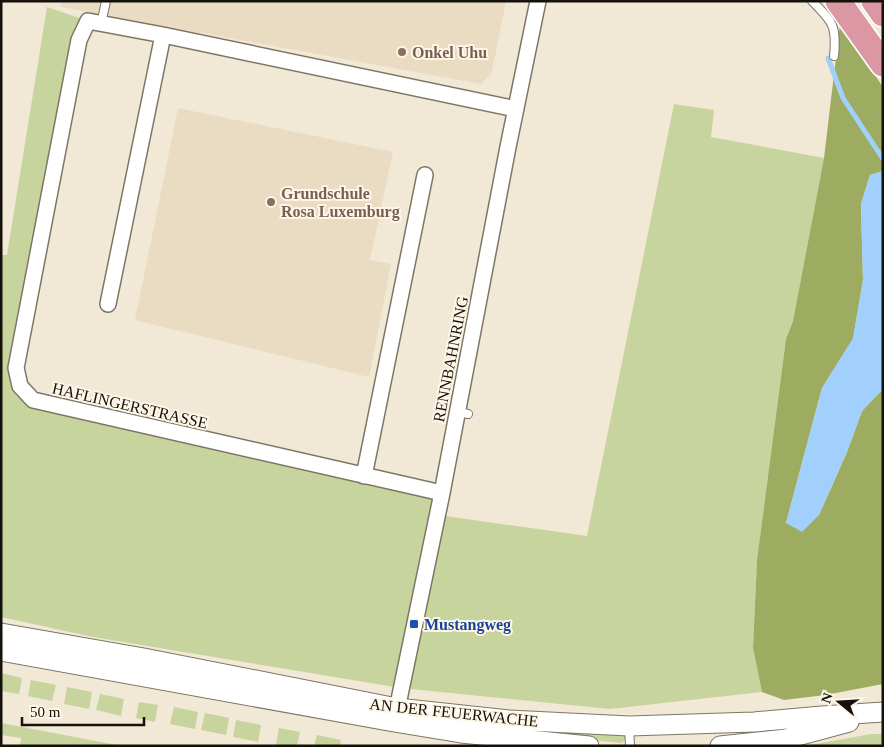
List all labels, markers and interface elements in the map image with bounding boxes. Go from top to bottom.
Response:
place label: Onkel Uhu [412,44,487,61]
marker: Onkel Uhu [396,46,408,58]
place label: Grundschule Rosa Luxemburg [281,185,400,221]
marker: Grundschule Rosa Luxemburg [265,196,277,208]
street label: RENNBAHNRING [430,294,471,424]
street label: HAFLINGERSTRASSE [50,379,209,432]
place label: Mustangweg [424,616,511,634]
marker: Mustangweg [408,618,420,630]
north arrow [814,677,864,727]
text: N [818,691,836,705]
scale bar [22,694,145,726]
street label: AN DER FEUERWACHE [369,695,539,730]
text: 50 m [30,704,61,720]

